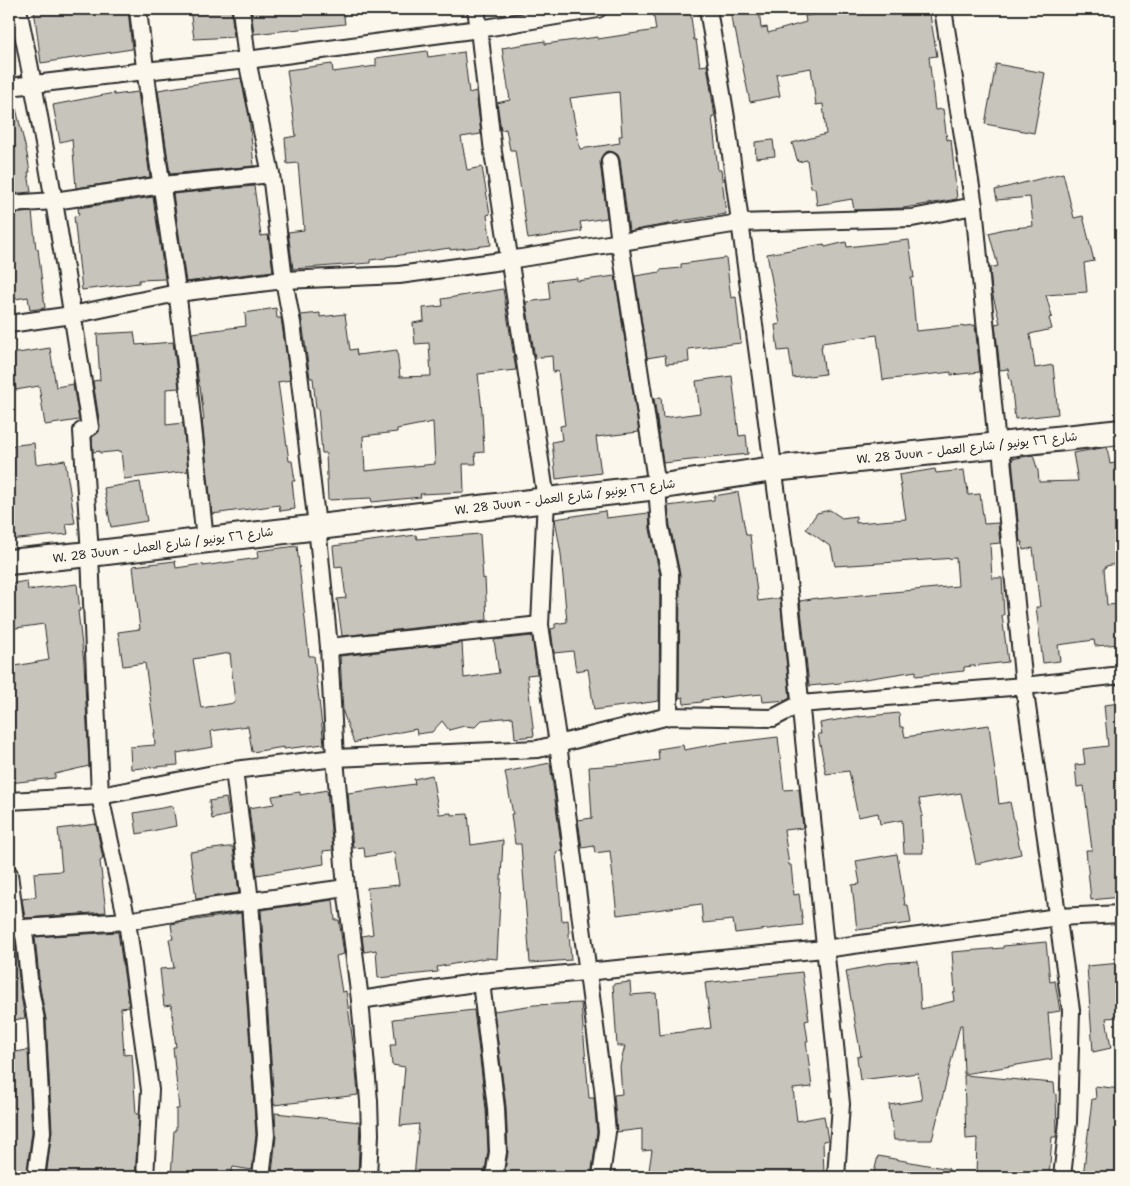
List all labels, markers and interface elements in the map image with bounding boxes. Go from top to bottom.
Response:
street label: W. 28 Juun - شارع ٢٦ يونيو / شارع العمل [856,428,1078,469]
street label: W. 28 Juun - شارع ٢٦ يونيو / شارع العمل [454,476,676,519]
street label: W. 28 Juun - شارع ٢٦ يونيو / شارع العمل [52,524,274,567]

